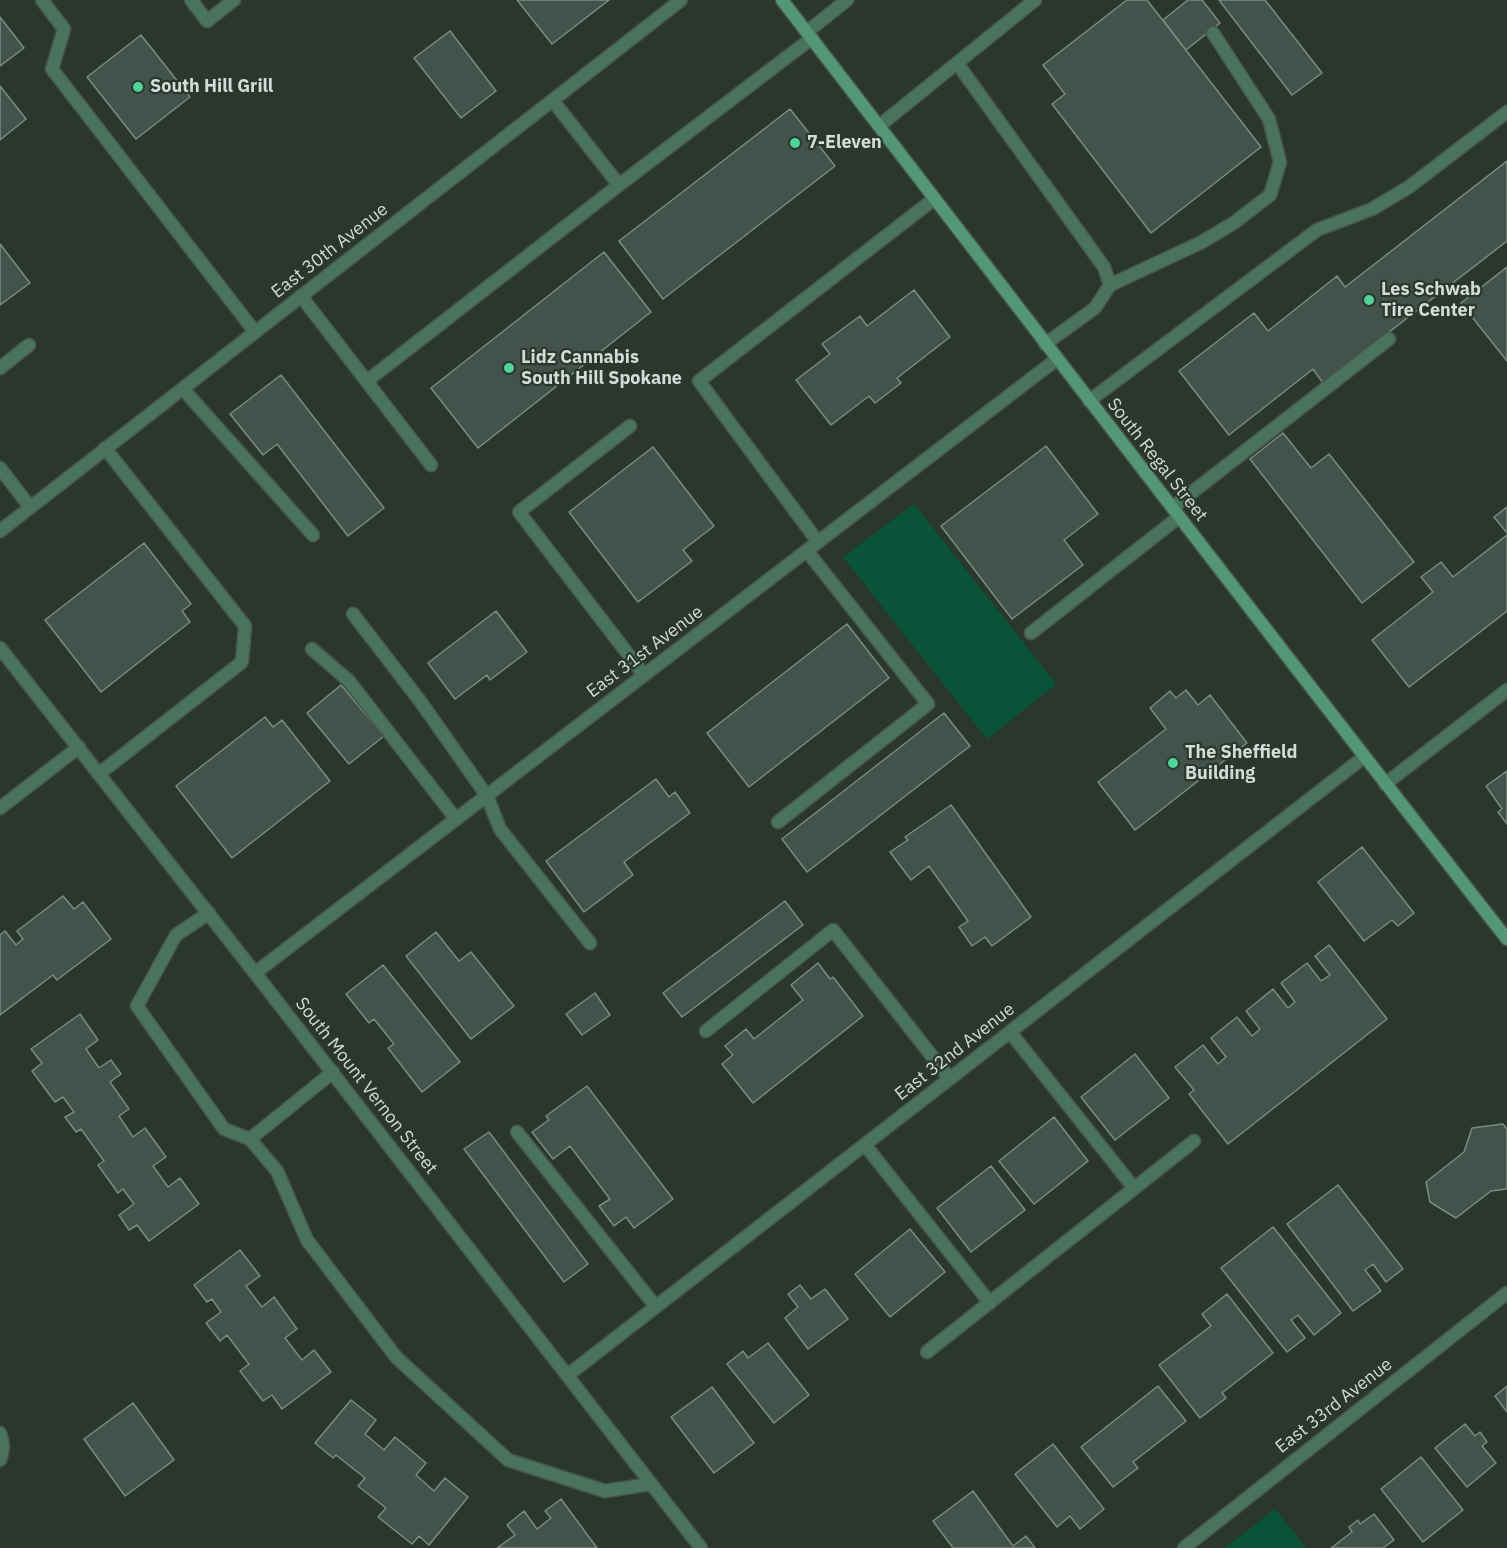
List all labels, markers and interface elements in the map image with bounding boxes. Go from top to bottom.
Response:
place label: South Hill Grill [150,76,273,98]
marker: South Hill Grill [131,80,145,94]
place label: 7-Eleven [807,132,882,154]
marker: 7-Eleven [788,136,802,150]
street label: East 30th Avenue [267,199,393,303]
place label: Les Schwab Tire Center [1381,279,1481,322]
marker: Les Schwab Tire Center [1362,293,1376,307]
place label: Lidz Cannabis South Hill Spokane [521,347,682,389]
marker: Lidz Cannabis South Hill Spokane [502,361,516,375]
street label: South Regal Street [1102,394,1212,526]
street label: East 31st Avenue [583,601,707,703]
place label: The Sheffield Building [1185,742,1297,784]
marker: The Sheffield Building [1166,756,1180,770]
street label: South Mount Vernon Street [290,993,442,1179]
street label: East 32nd Avenue [891,999,1019,1105]
street label: East 33rd Avenue [1271,1354,1397,1458]

